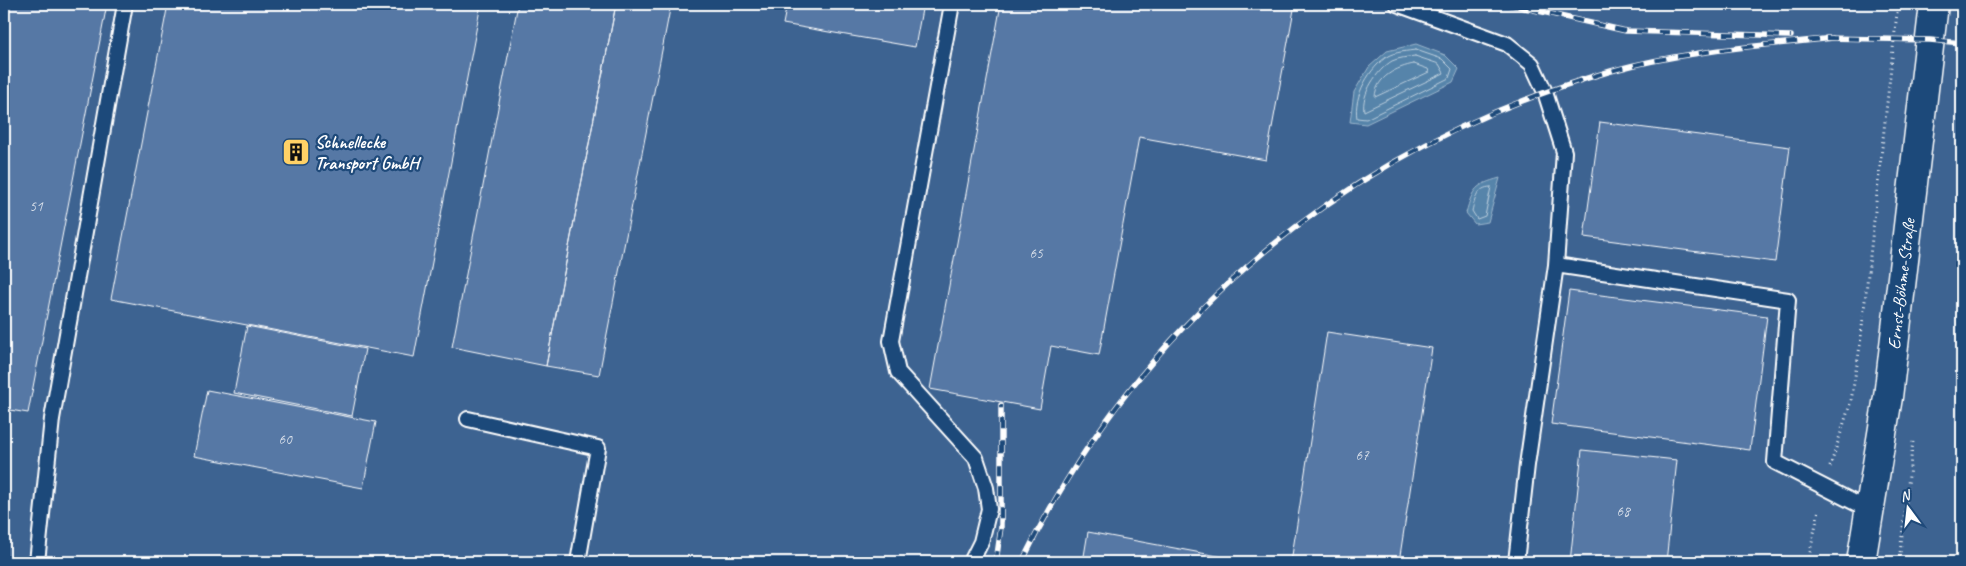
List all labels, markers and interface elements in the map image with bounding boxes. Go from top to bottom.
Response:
place label: Schnellecke Transport GmbH [315,131,422,174]
building icon: Schnellecke Transport GmbH [281,137,311,167]
house number: 51 [29,197,44,216]
street label: Ernst-Böhme-Straße [1883,216,1920,351]
house number: 65 [1029,244,1044,263]
house number: 60 [278,430,293,449]
house number: 67 [1355,446,1370,465]
north arrow [1884,484,1934,534]
text: N [1898,486,1913,505]
house number: 68 [1616,502,1631,521]

